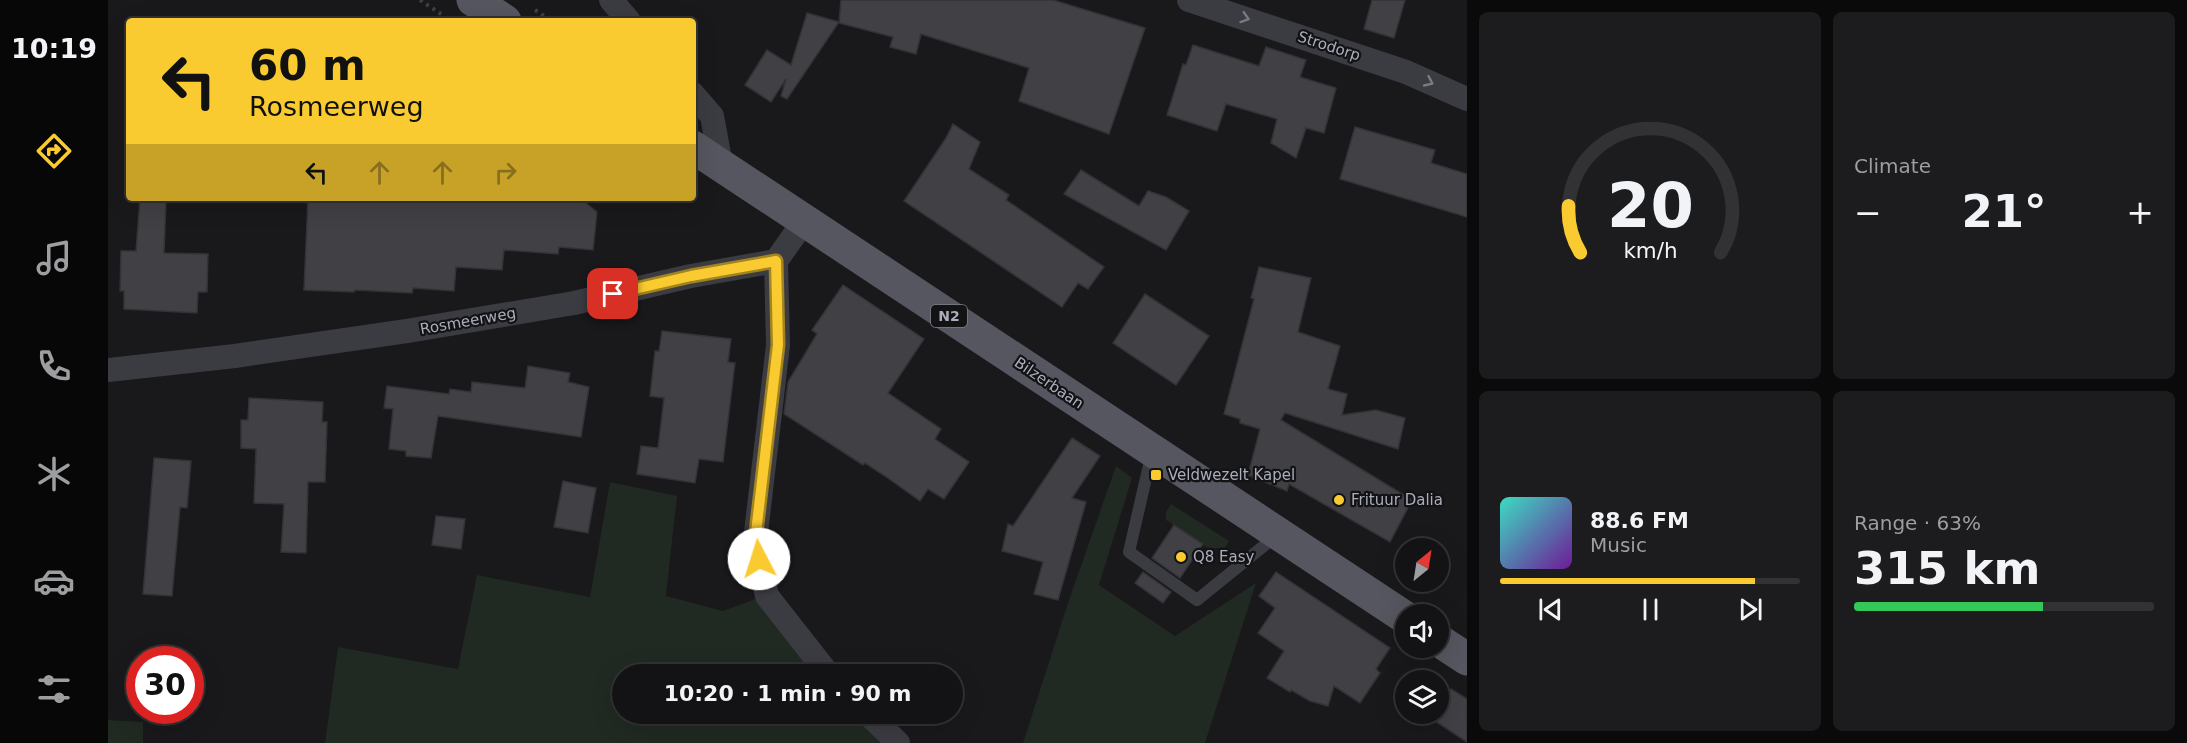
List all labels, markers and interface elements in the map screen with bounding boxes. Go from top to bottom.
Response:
one-way arrow [1239,11,1250,24]
street label: Strodorp [1295,27,1363,65]
text: 10:19 [11,33,97,64]
text: 60 m [249,41,366,90]
icon: left [150,42,228,120]
one-way arrow [1422,75,1433,87]
text: Rosmeerweg [249,91,424,122]
icon: directions [33,130,75,172]
text: Climate [1854,154,1931,178]
icon: left [300,156,333,189]
icon: ahead [363,156,396,189]
icon: ahead [426,156,459,189]
icon: right [489,156,522,189]
text: 20 [1607,169,1693,242]
text: 21° [1961,185,2047,238]
text: − [1854,193,1882,232]
text: + [2126,193,2154,232]
icon: music [33,237,75,279]
text: km/h [1623,238,1677,263]
pin [587,268,638,319]
icon: arrive [596,277,629,310]
street label: Rosmeerweg [419,304,517,338]
road number: N2 [931,305,967,327]
icon: phone [33,345,75,387]
street label: Bilzerbaan [1011,353,1087,413]
icon: climate [33,453,75,495]
place label: Veldwezelt Kapel [1168,466,1295,484]
marker: Veldwezelt Kapel [1149,468,1163,482]
place label: Frituur Dalia [1351,491,1443,509]
marker: Frituur Dalia [1332,493,1346,507]
text: 88.6 FM [1590,508,1689,533]
text: Range · 63% [1854,511,1981,535]
position arrow [727,527,791,591]
text: Music [1590,533,1647,557]
north arrow [1395,538,1449,592]
map controls [1395,538,1449,724]
text: 315 km [1854,542,2040,595]
place label: Q8 Easy [1193,548,1255,566]
marker: Q8 Easy [1174,550,1188,564]
icon: car [33,560,75,602]
icon: previous [1534,593,1567,626]
icon: pause [1634,593,1667,626]
icon: next [1734,593,1767,626]
button: sound [1395,604,1449,658]
speed limit sign: 30 [126,646,204,724]
icon: filters [33,668,75,710]
button: layers [1395,670,1449,724]
text: 10:20 · 1 min · 90 m [664,681,911,706]

